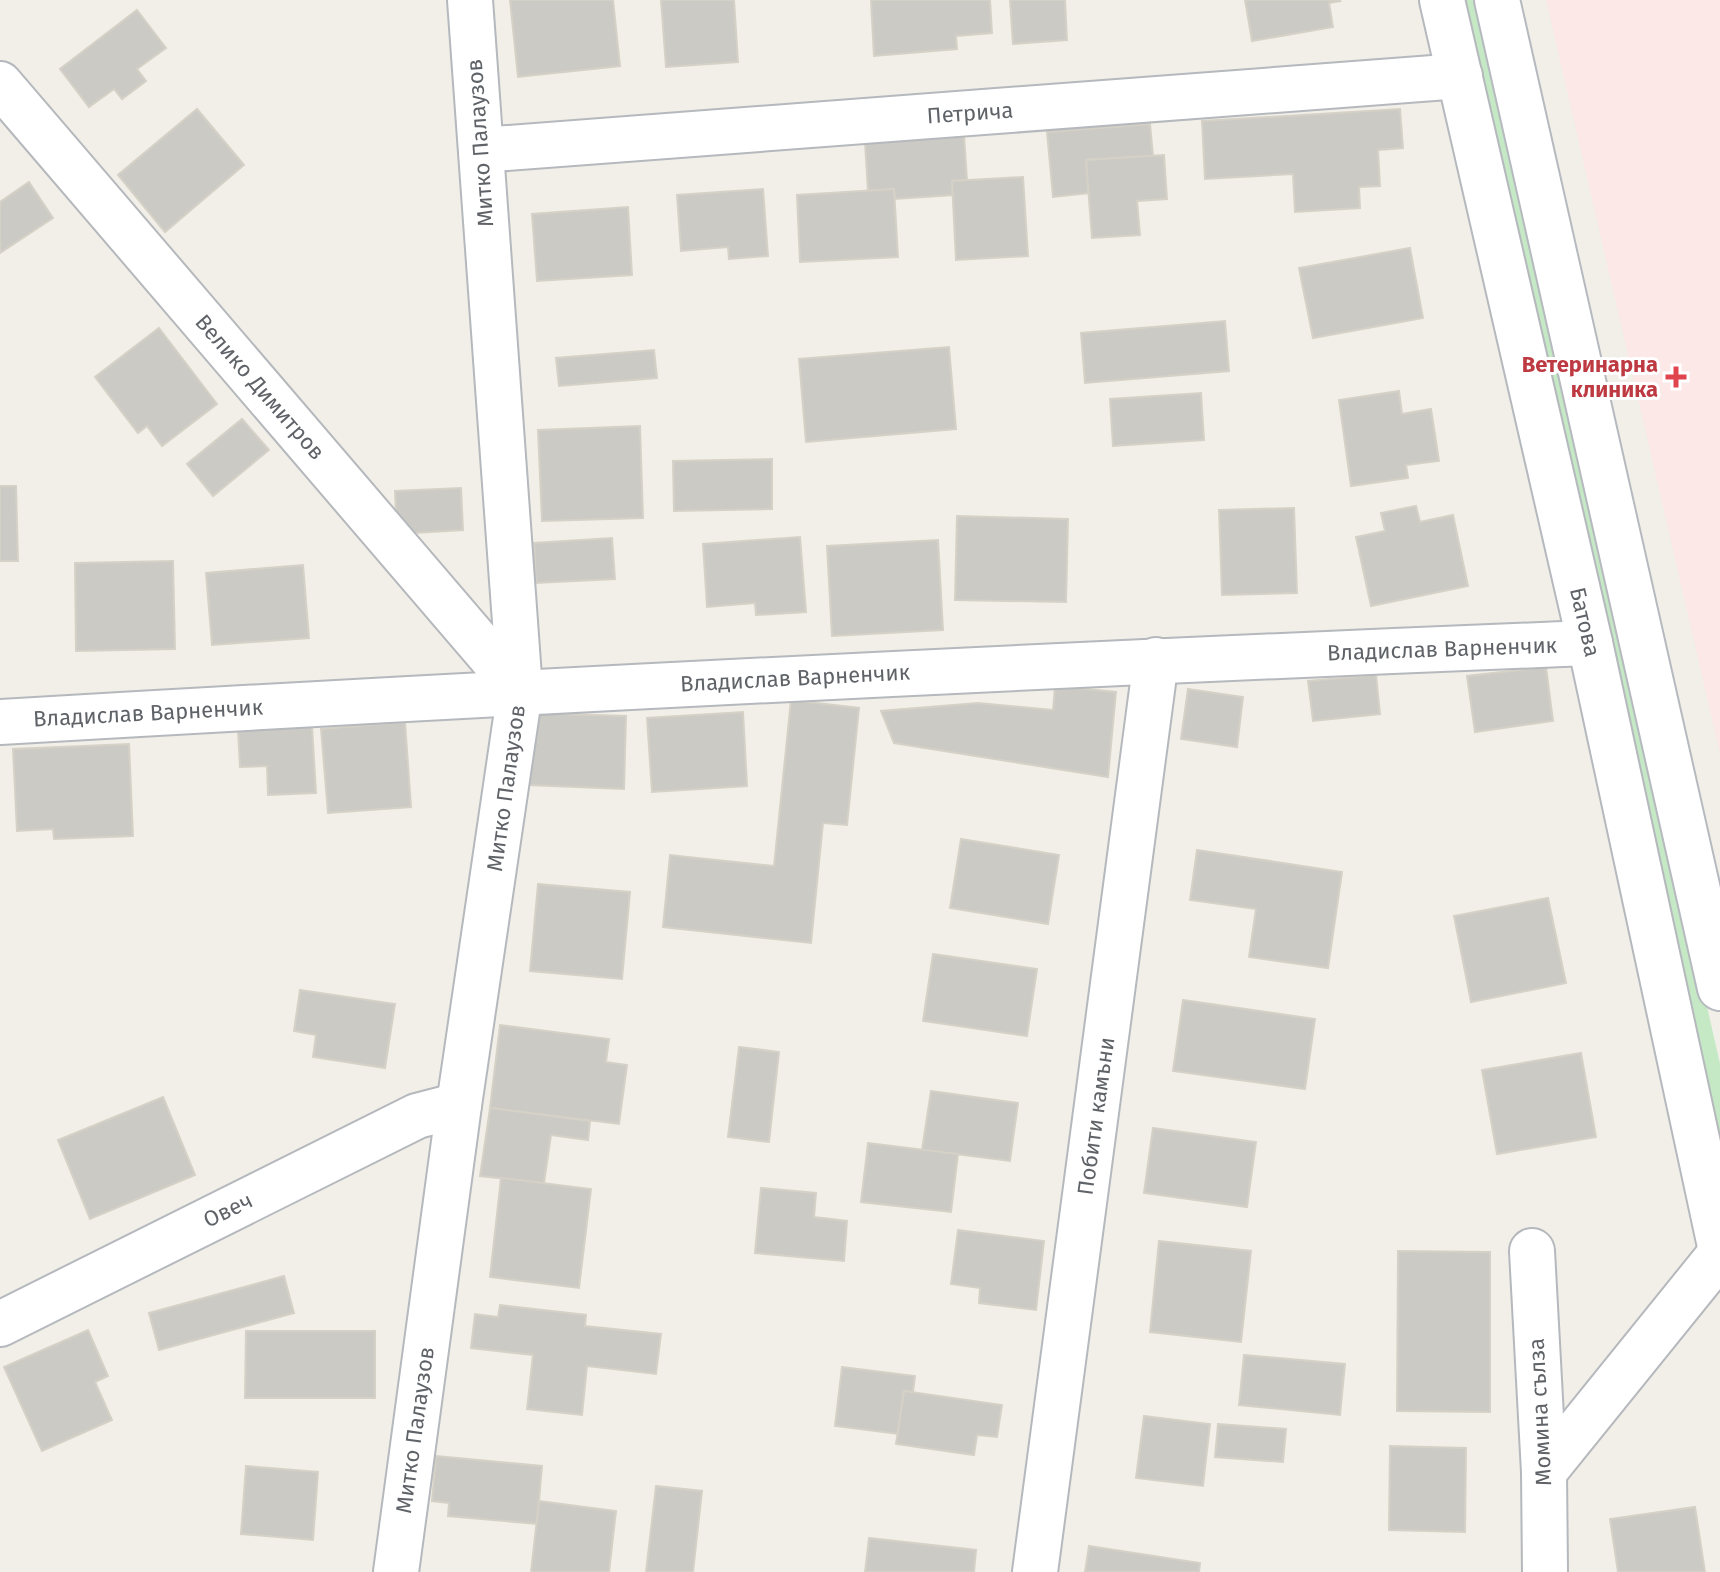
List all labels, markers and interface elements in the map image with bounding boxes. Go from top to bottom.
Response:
street label: Митко Палаузов [461,58,499,228]
street label: Петрича [926,97,1014,129]
street label: Велико Димитров [190,309,330,465]
place label: Ветеринарна клиника [1522,351,1658,403]
marker: Ветеринарна клиника [1665,366,1687,388]
street label: Батова [1564,585,1606,659]
street label: Владислав Варненчик [1327,631,1558,667]
street label: Владислав Варненчик [679,658,911,698]
street label: Владислав Варненчик [32,693,264,733]
street label: Митко Палаузов [481,703,531,873]
street label: Побити камъни [1072,1035,1120,1197]
street label: Овеч [199,1187,257,1233]
street label: Момина сълза [1523,1337,1557,1487]
street label: Митко Палаузов [390,1345,440,1515]

